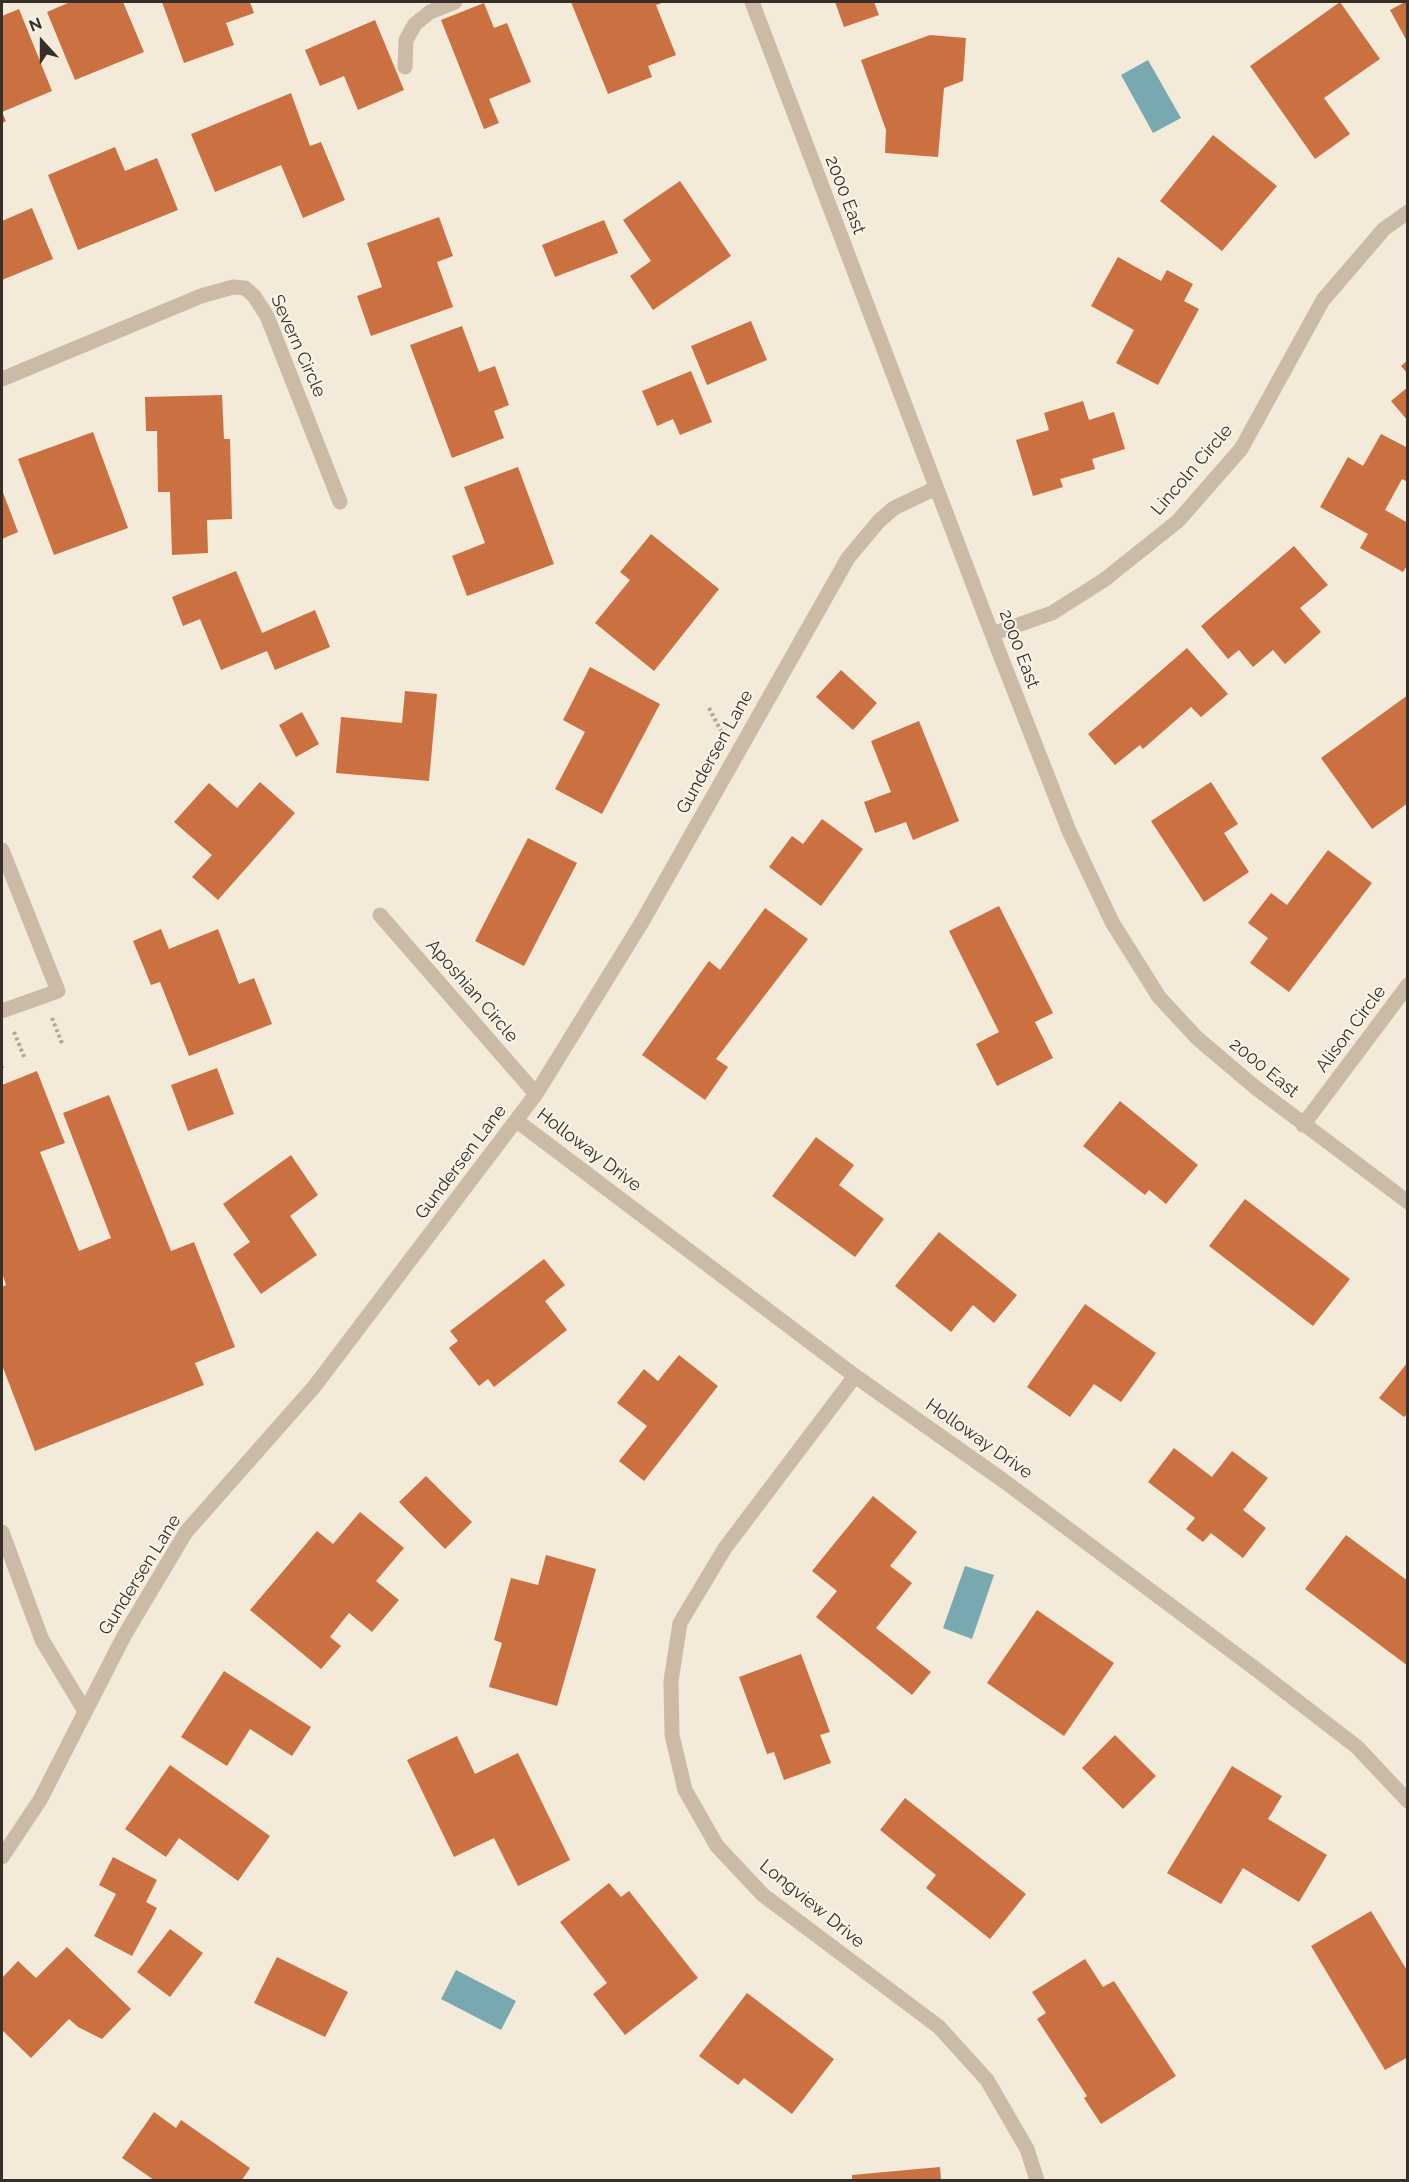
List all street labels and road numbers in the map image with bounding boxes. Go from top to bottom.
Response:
street label: 2000 East [820,153,870,237]
street label: Severn Circle [266,291,330,401]
street label: Lincoln Circle [1147,420,1237,520]
street label: 2000 East [994,607,1044,691]
street label: Gundersen Lane [672,686,758,818]
street label: Aposhian Circle [421,935,523,1047]
street label: Alison Circle [1311,981,1391,1077]
street label: 2000 East [1225,1034,1303,1102]
street label: Gundersen Lane [411,1100,511,1224]
street label: Holloway Drive [532,1104,646,1196]
street label: Holloway Drive [922,1394,1036,1484]
street label: Gundersen Lane [94,1511,186,1639]
street label: Longview Drive [755,1855,869,1953]

